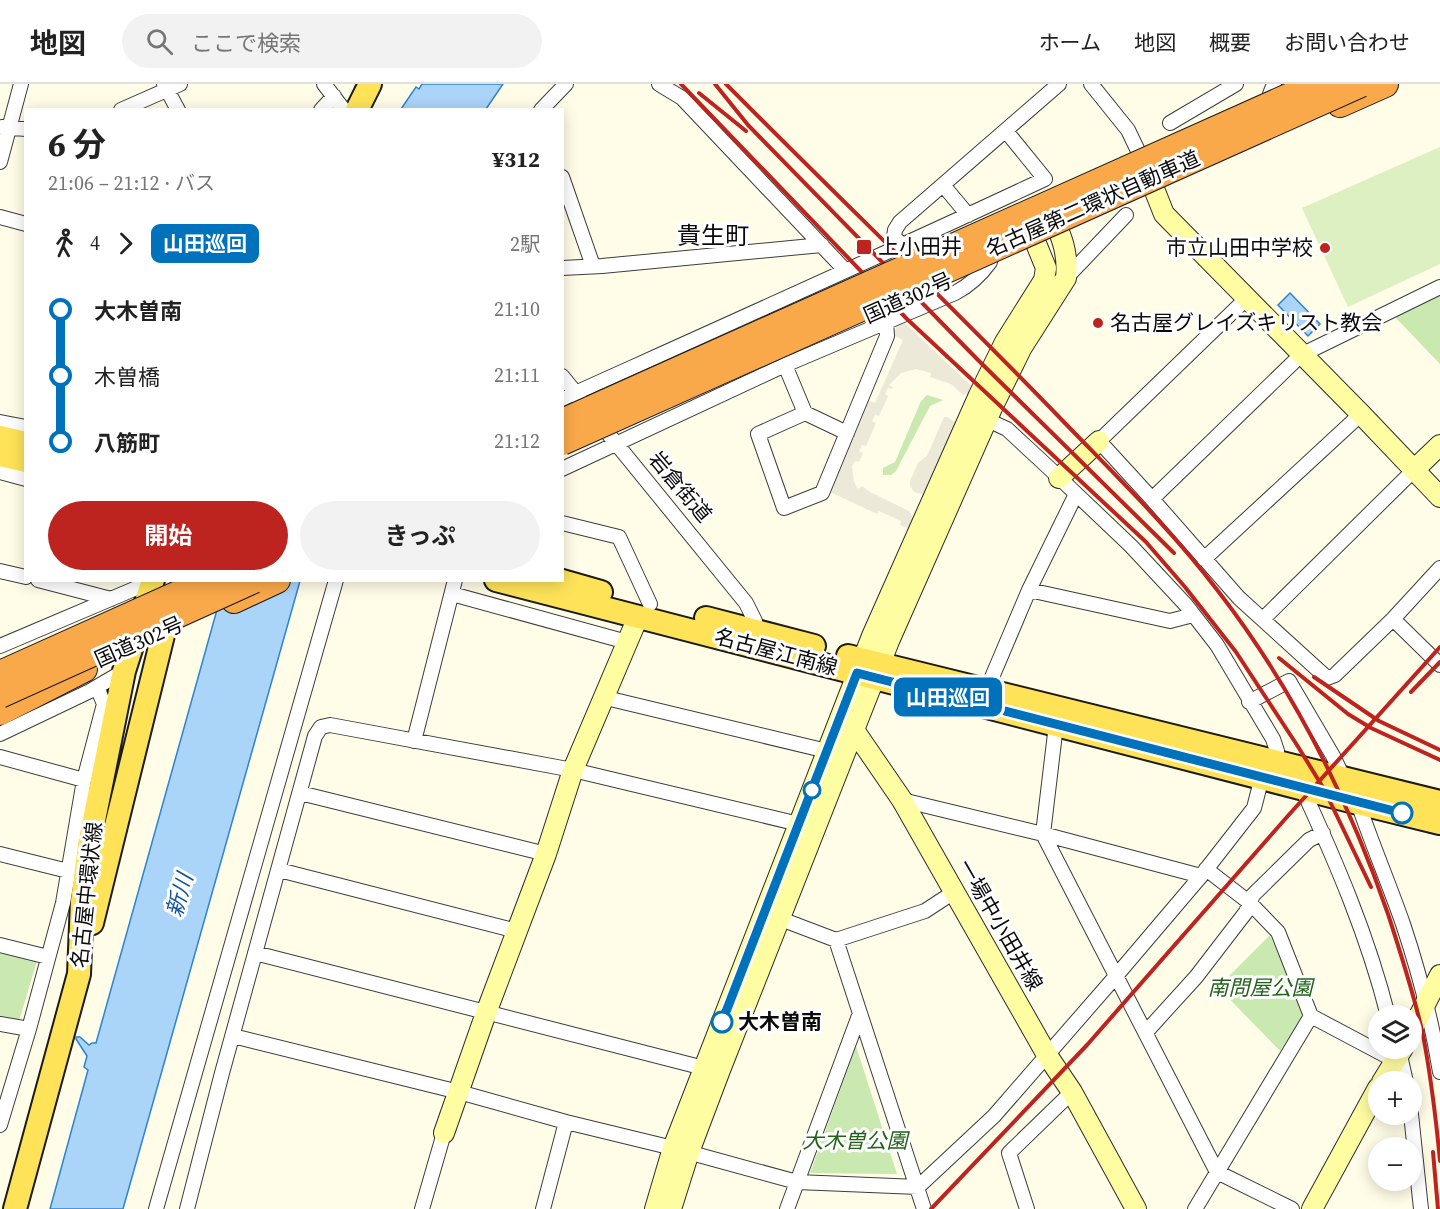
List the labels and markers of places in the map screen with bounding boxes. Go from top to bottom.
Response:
place label: 上小田井 [878,232,962,261]
place label: 市立山田中学校 [1166,233,1313,262]
marker: 上小田井 [855,238,873,256]
marker: 市立山田中学校 [1318,241,1332,255]
place label: 名古屋グレイズキリスト教会 [1110,308,1382,337]
marker: 名古屋グレイズキリスト教会 [1091,316,1105,330]
unlabelled marker [803,781,821,799]
unlabelled marker [1391,802,1413,824]
place label: 大木曽南 [738,1007,822,1036]
marker: 大木曽南 [711,1011,733,1033]

